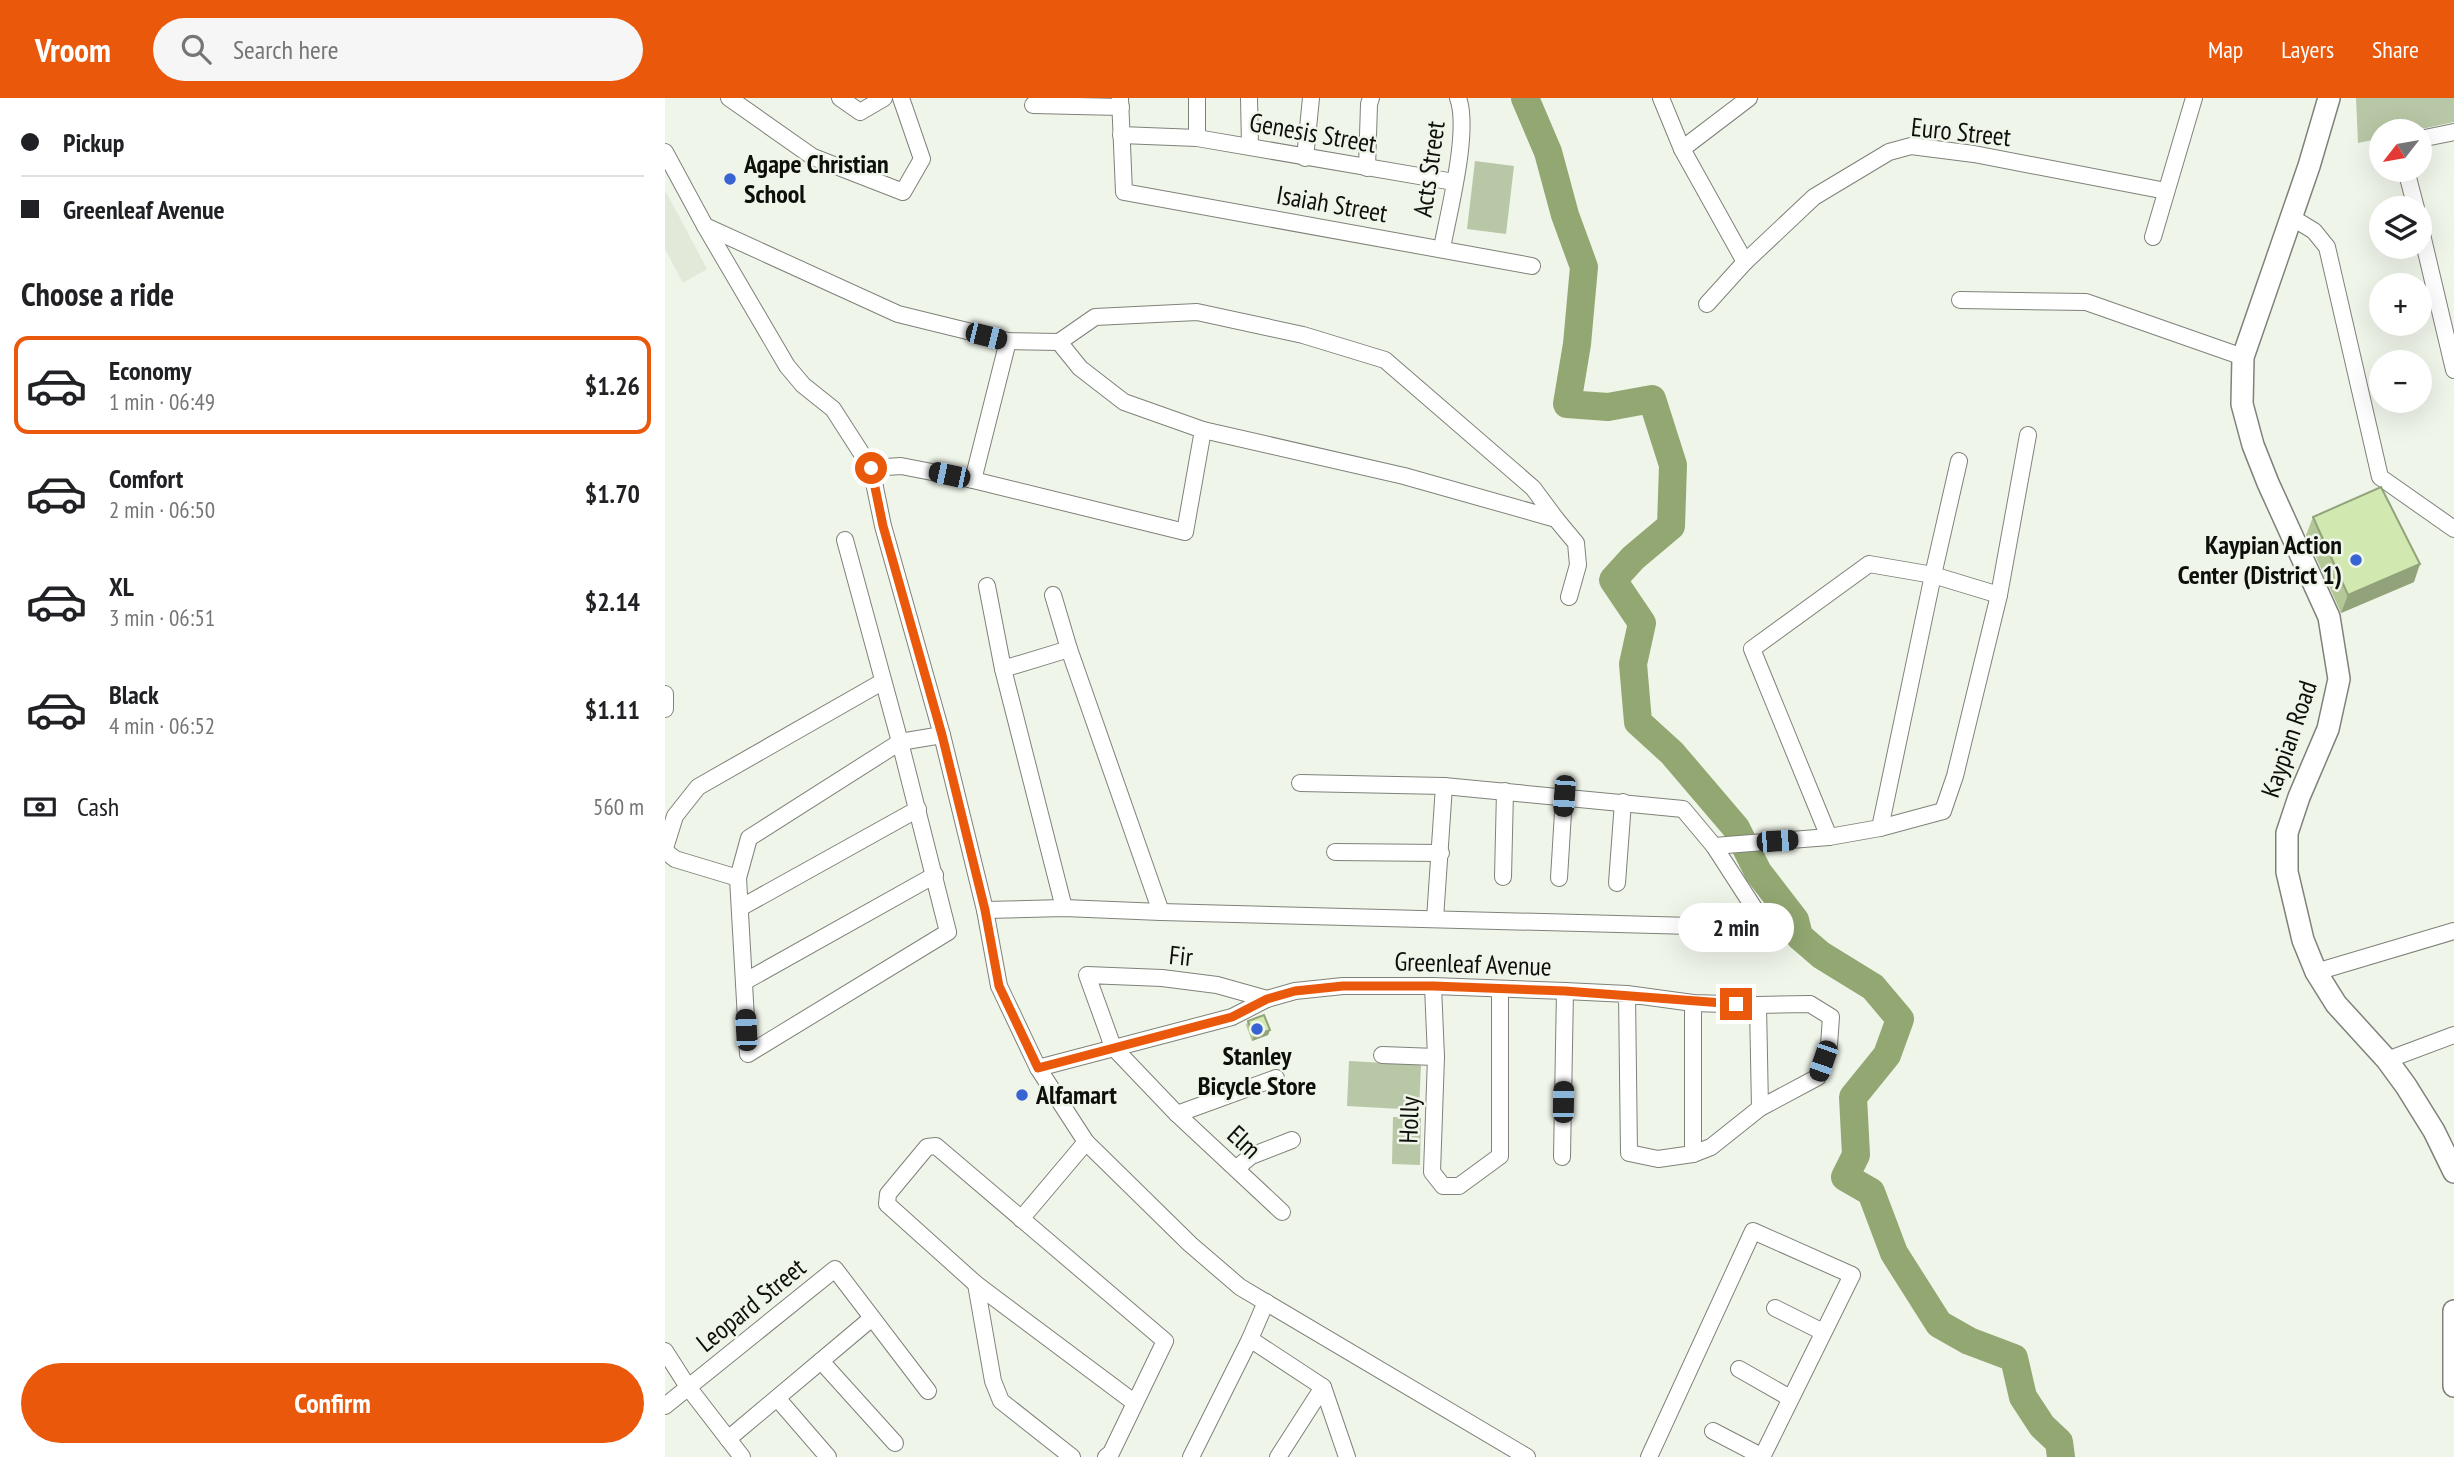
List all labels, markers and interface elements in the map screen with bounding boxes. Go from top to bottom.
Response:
search box [153,18,643,81]
text: Vroom [35,28,111,71]
icon: search [177,30,215,68]
text: Search here [233,33,339,66]
text: Map [2208,34,2243,65]
text: Layers [2281,34,2334,65]
text: Share [2372,34,2419,65]
street label: Genesis Street [1247,105,1379,160]
street label: Euro Street [1910,110,2013,153]
street label: Acts Street [1405,119,1452,219]
north arrow [2369,119,2433,182]
map controls [2369,119,2432,413]
text: Pickup [63,126,124,159]
place label: Agape Christian School [743,147,889,210]
marker: Agape Christian School [722,171,738,187]
street label: Isaiah Street [1274,178,1390,229]
text: Greenleaf Avenue [63,193,225,226]
button: layers [2369,196,2432,259]
text: Choose a ride [21,273,174,315]
button: + [2369,273,2432,336]
car [964,321,1009,351]
button: − [2369,350,2432,413]
icon: car [25,354,88,417]
text: Economy [109,354,191,387]
text: $1.26 [585,369,640,402]
text: 1 min · 06:49 [109,387,215,416]
route start [855,452,887,484]
car [927,460,972,490]
icon: car [25,462,88,525]
text: Comfort [109,462,183,495]
text: $1.70 [585,477,640,510]
text: 2 min · 06:50 [109,495,215,524]
place label: Kaypian Action Center (District 1) [2178,528,2342,591]
marker: Kaypian Action Center (District 1) [2348,552,2364,568]
icon: car [25,570,88,633]
text: XL [109,570,134,603]
text: $2.14 [585,585,640,618]
text: 3 min · 06:51 [109,603,215,632]
street label: Kaypian Road [2253,676,2324,801]
icon: car [25,678,88,741]
text: Black [109,678,159,711]
text: $1.11 [585,693,640,726]
text: 4 min · 06:52 [109,711,215,740]
car [1553,774,1576,818]
icon: cash [21,788,59,826]
text: Cash [77,790,119,823]
text: 560 m [593,792,644,821]
car [1756,829,1799,853]
callout: 2 min [1678,902,1794,951]
text: 2 min [1713,913,1759,942]
street label: Fir [1168,938,1194,973]
street label: Greenleaf Avenue [1394,944,1552,983]
route end [1720,988,1752,1020]
car [735,1008,758,1052]
marker: Stanley Bicycle Store [1249,1021,1265,1037]
car [1807,1038,1840,1084]
place label: Stanley Bicycle Store [1198,1039,1316,1102]
place label: Alfamart [1035,1078,1117,1111]
car [1553,1081,1574,1123]
marker: Alfamart [1014,1087,1030,1103]
street label: Holly [1391,1096,1426,1144]
street label: Elm [1221,1118,1268,1165]
street label: Leopard Street [689,1251,812,1359]
button: Confirm [21,1363,644,1443]

